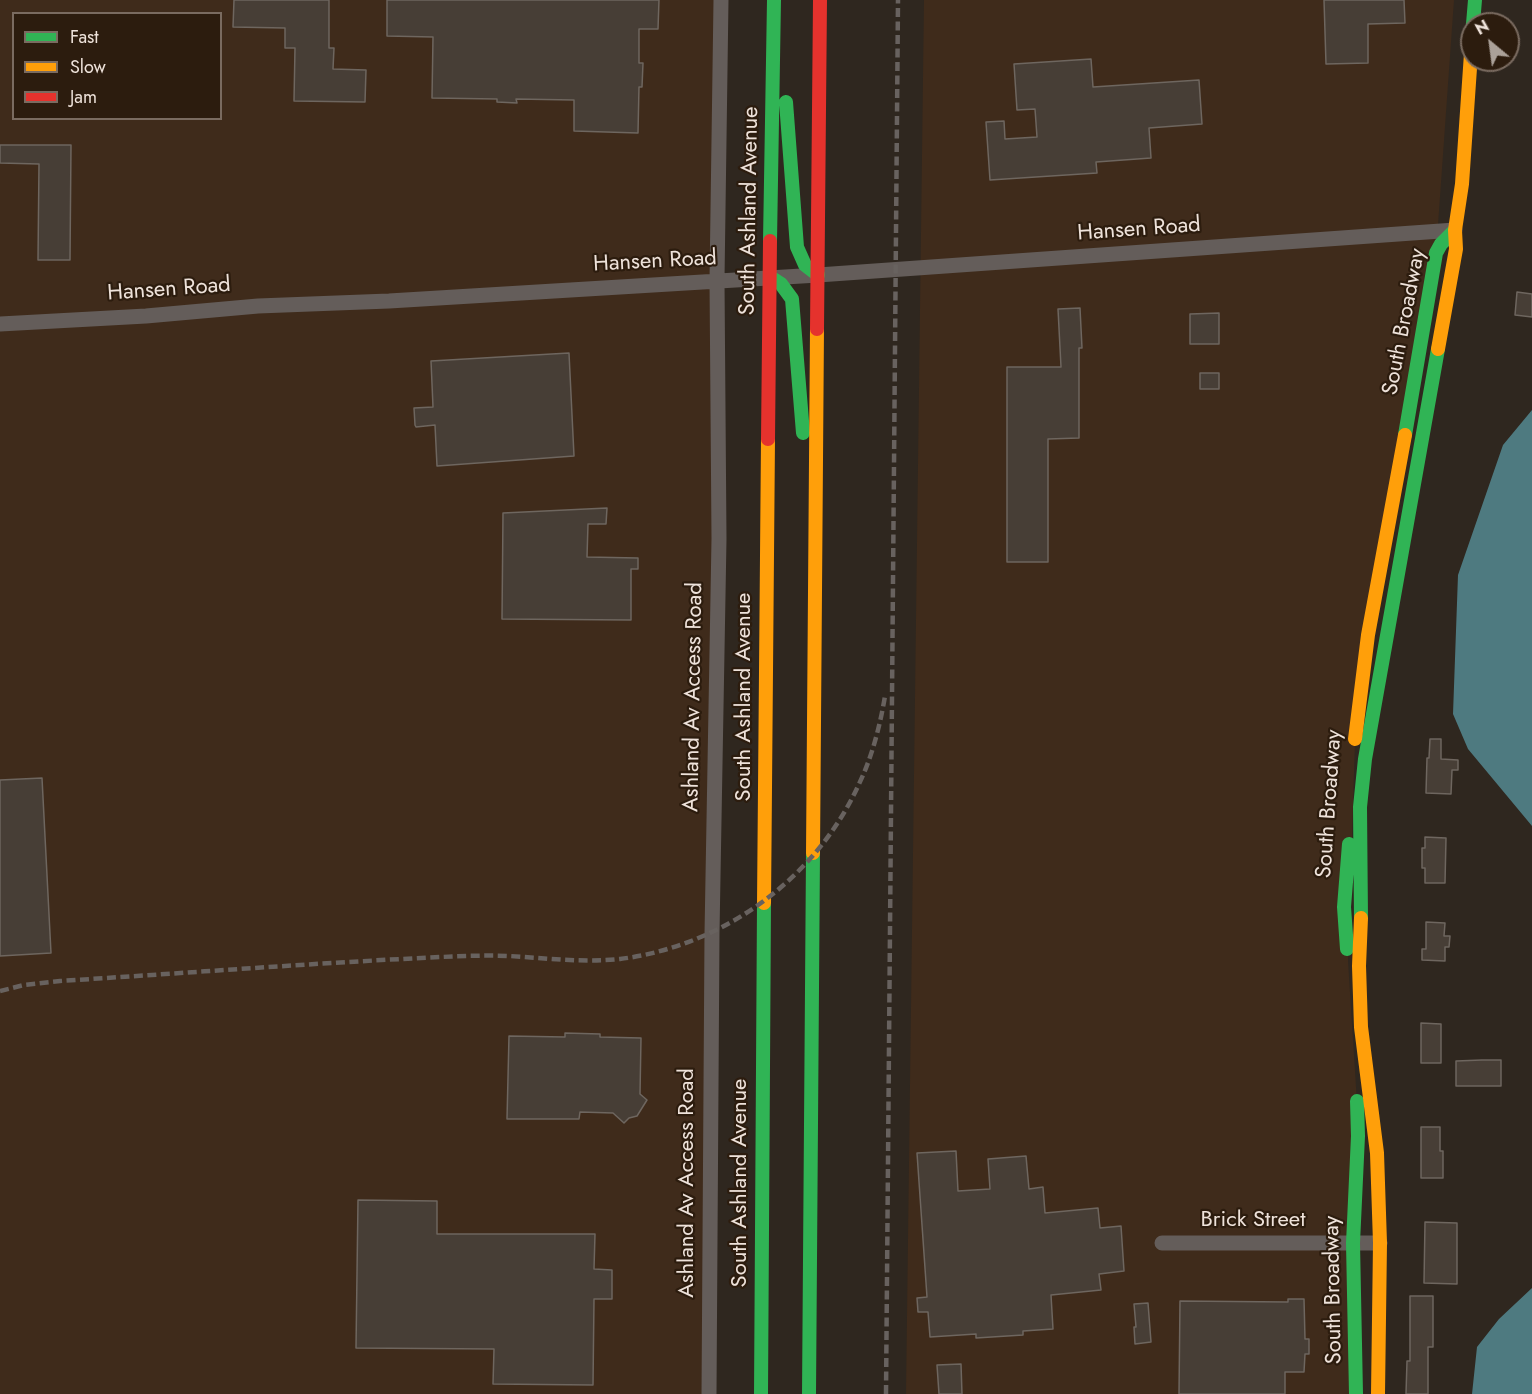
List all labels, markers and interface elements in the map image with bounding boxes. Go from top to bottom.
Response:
legend [12,12,222,120]
north arrow [1460,12,1520,72]
text: N [1471,14,1493,41]
text: Fast [70,24,99,50]
text: Slow [70,54,106,80]
text: Jam [70,84,97,110]
street label: South Ashland Avenue [735,106,765,316]
street label: Hansen Road [1076,213,1202,247]
street label: Hansen Road [593,246,717,278]
street label: South Broadway [1378,246,1432,398]
street label: Hansen Road [106,273,232,307]
street label: Ashland Av Access Road [679,582,709,812]
street label: South Ashland Avenue [732,593,758,801]
street label: South Broadway [1312,729,1348,879]
street label: Ashland Av Access Road [675,1068,701,1298]
street label: South Ashland Avenue [728,1079,754,1287]
street label: Brick Street [1201,1208,1305,1234]
street label: South Broadway [1320,1215,1348,1365]

